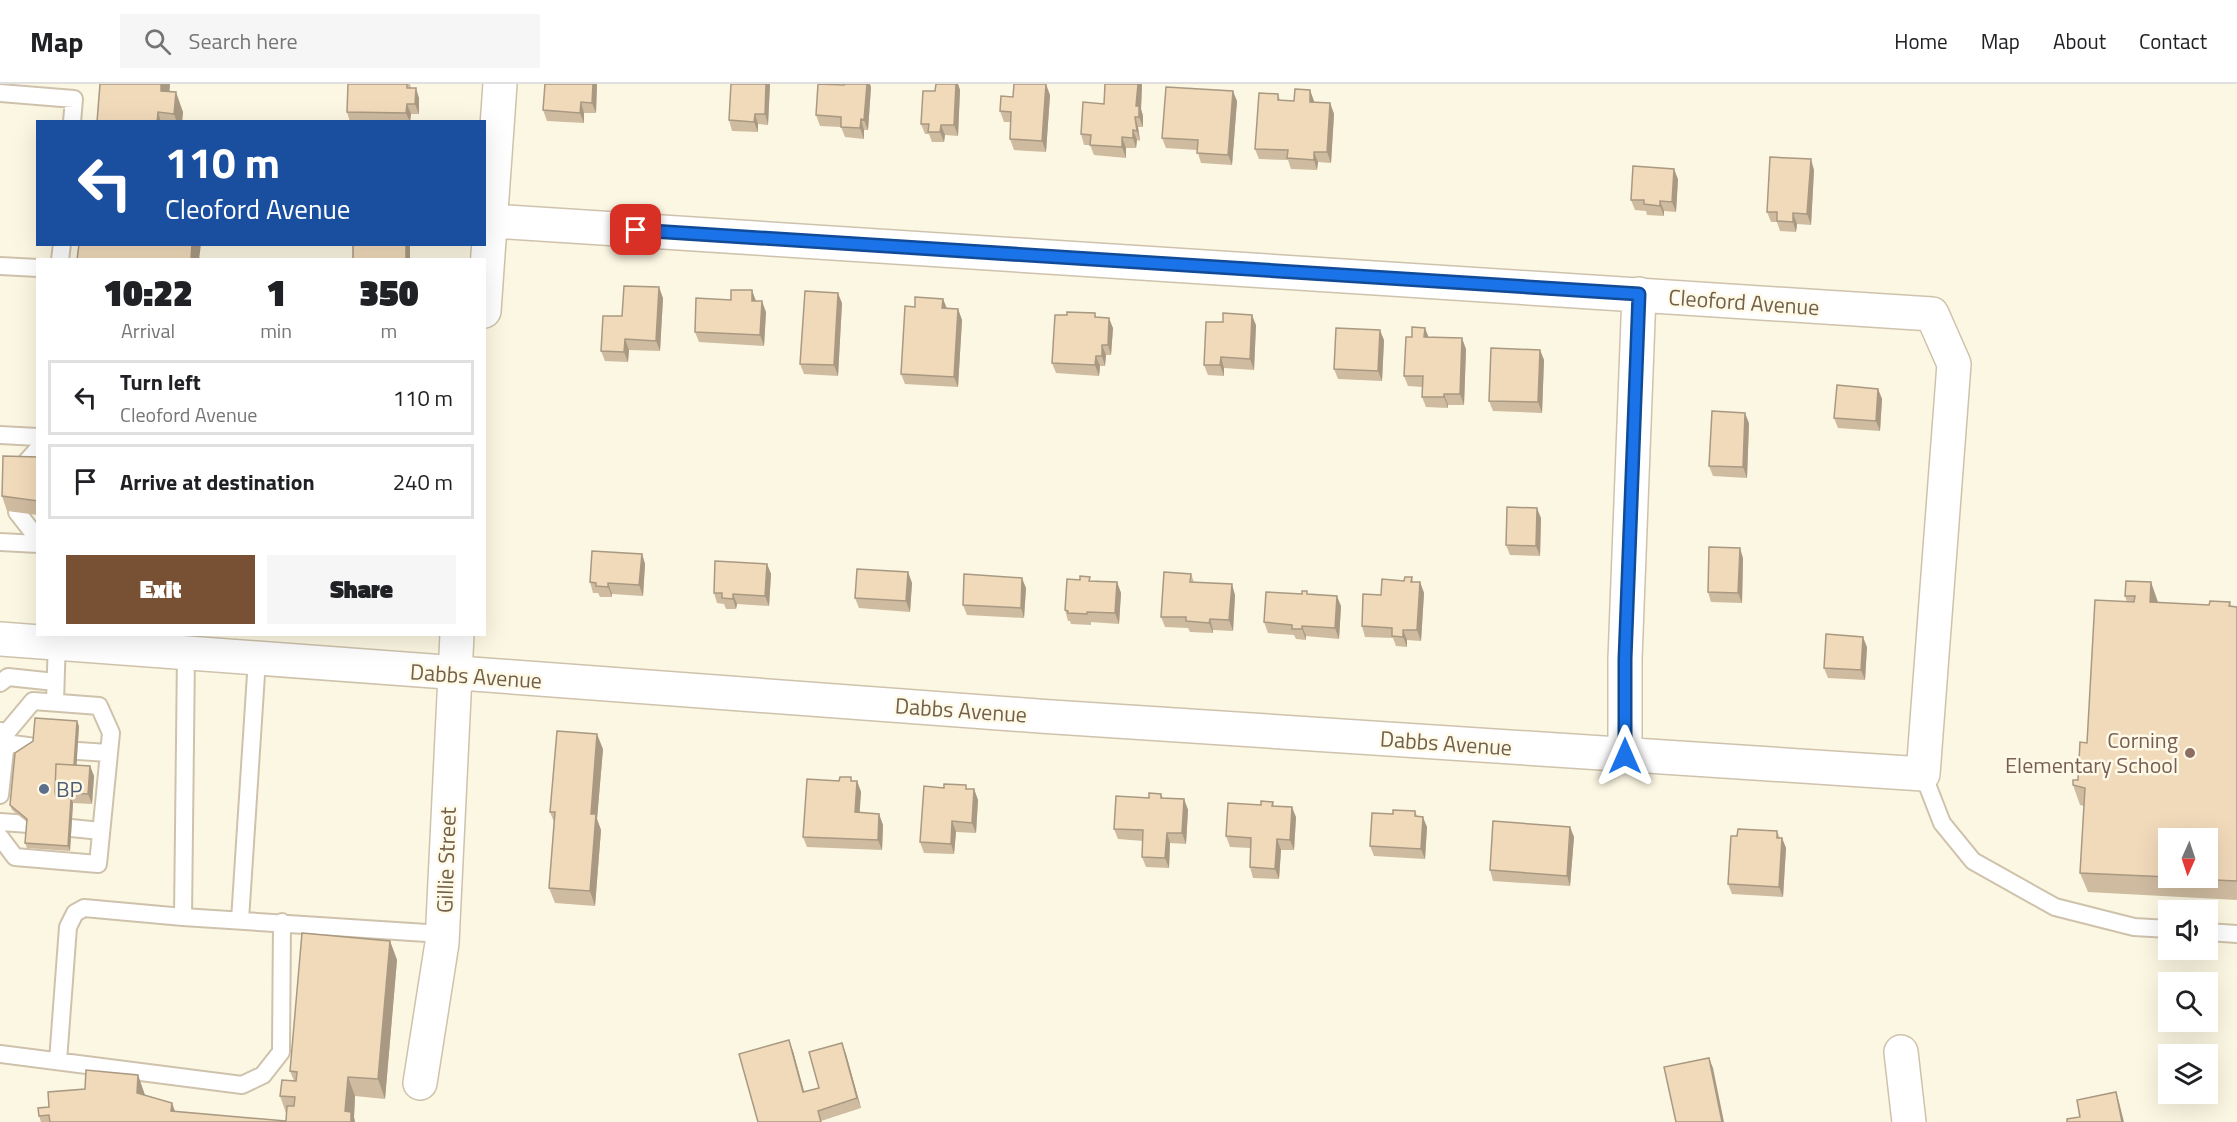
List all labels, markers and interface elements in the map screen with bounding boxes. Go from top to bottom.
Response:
search box [120,14,540,68]
text: Map [30,20,84,63]
text: Search here [189,24,298,58]
icon: search [141,25,174,58]
text: Home [1894,25,1948,57]
text: Map [1981,25,2020,57]
text: About [2053,25,2106,57]
text: Contact [2139,25,2207,57]
text: 110 m [165,130,280,194]
icon: left [66,144,144,222]
text: Cleoford Avenue [165,188,350,229]
pin [610,204,661,255]
icon: arrive [619,213,652,246]
text: 10:22 [103,265,193,320]
text: 1 [266,265,286,320]
text: 350 [359,265,419,320]
street label: Cleoford Avenue [1667,280,1821,324]
text: Arrival [121,315,175,346]
text: min [260,315,292,346]
text: m [381,315,397,346]
text: Turn left [120,365,201,399]
icon: left [69,381,102,414]
text: 110 m [393,381,453,415]
text: Cleoford Avenue [120,399,257,430]
icon: arrive [69,465,102,498]
text: Arrive at destination [120,465,315,499]
text: 240 m [393,465,453,499]
button: Exit [66,555,255,624]
button: Share [267,555,456,624]
street label: Dabbs Avenue [409,654,543,698]
street label: Dabbs Avenue [894,688,1028,732]
street label: Dabbs Avenue [1379,721,1513,765]
place label: Corning Elementary School [2005,723,2178,782]
position arrow [1593,724,1657,788]
marker: Corning Elementary School [2183,746,2197,760]
place label: BP [56,772,83,806]
marker: BP [37,782,51,796]
street label: Gillie Street [427,806,465,914]
north arrow [2158,828,2218,888]
map controls [2158,828,2218,1104]
button: sound [2158,900,2218,960]
button: search [2158,972,2218,1032]
button: layers [2158,1044,2218,1104]

